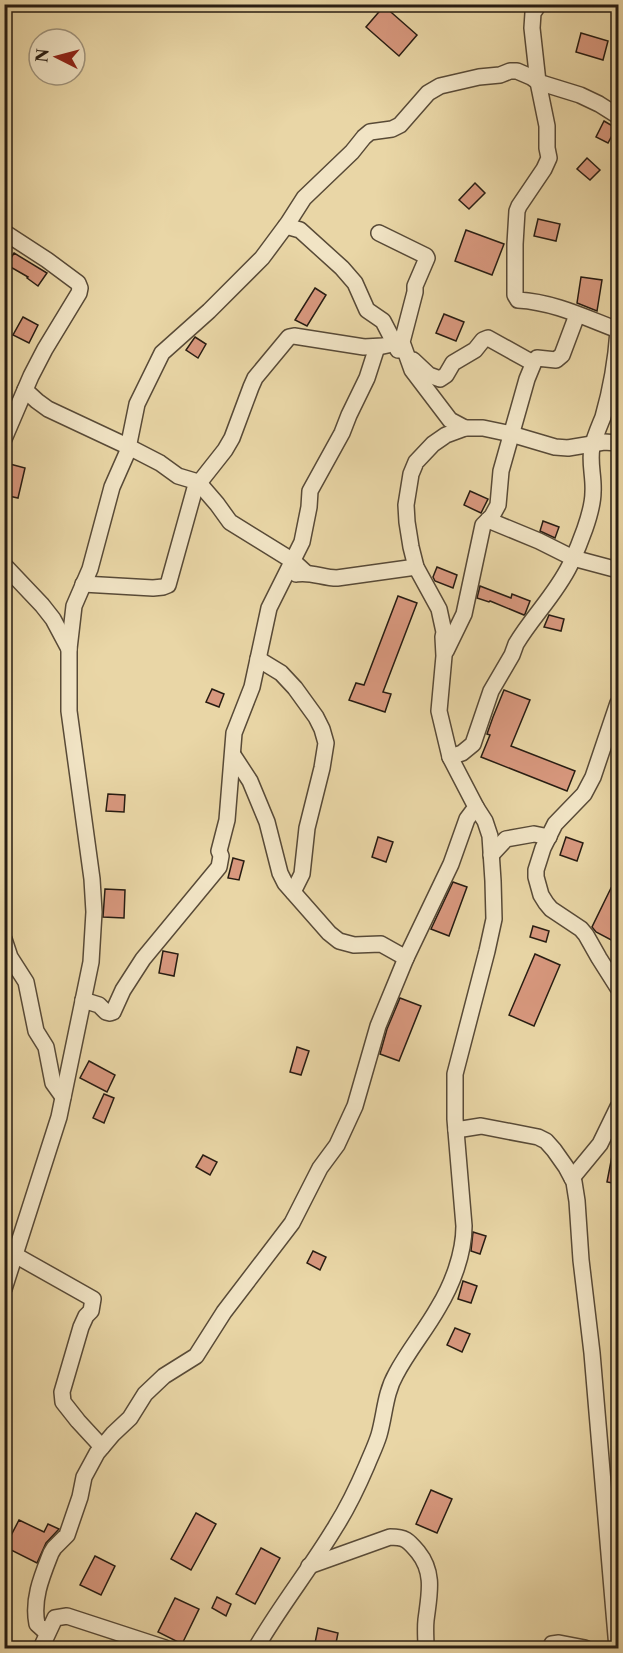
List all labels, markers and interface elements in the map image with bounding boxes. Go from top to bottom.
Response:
north arrow [27,27,87,87]
text: N [31,47,53,63]

